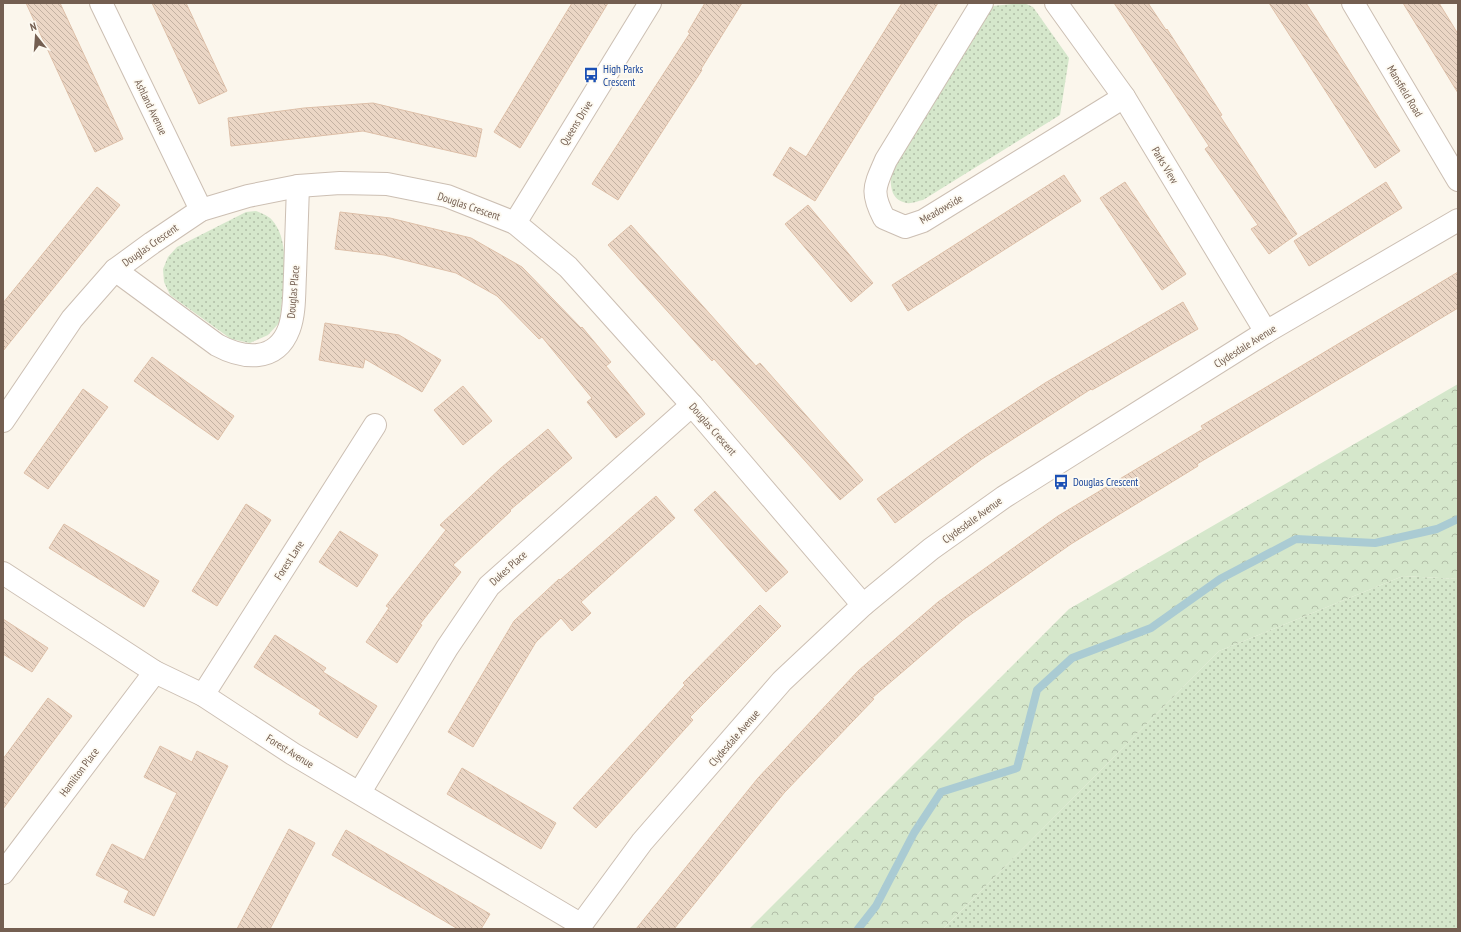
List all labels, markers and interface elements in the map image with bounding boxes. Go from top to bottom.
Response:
north arrow [16,16,56,56]
text: N [28,19,38,34]
place label: High Parks Crescent [603,62,644,89]
street label: Mansfield Road [1384,63,1426,120]
bus stop icon: High Parks Crescent [582,66,600,84]
street label: Ashland Avenue [132,77,171,138]
street label: Queens Drive [557,97,596,148]
street label: Parks View [1149,144,1182,186]
street label: Douglas Crescent [436,189,502,223]
street label: Meadowside [917,191,965,227]
street label: Douglas Crescent [119,221,181,269]
street label: Douglas Place [284,264,302,319]
street label: Clydesdale Avenue [1211,321,1279,371]
street label: Douglas Crescent [686,400,740,458]
bus stop icon: Douglas Crescent [1052,473,1070,491]
place label: Douglas Crescent [1073,475,1138,489]
street label: Clydesdale Avenue [939,493,1005,546]
street label: Forest Lane [271,537,307,582]
street label: Dukes Place [486,547,530,588]
street label: Clydesdale Avenue [705,706,763,769]
street label: Forest Avenue [264,731,317,771]
street label: Hamilton Place [56,744,102,799]

